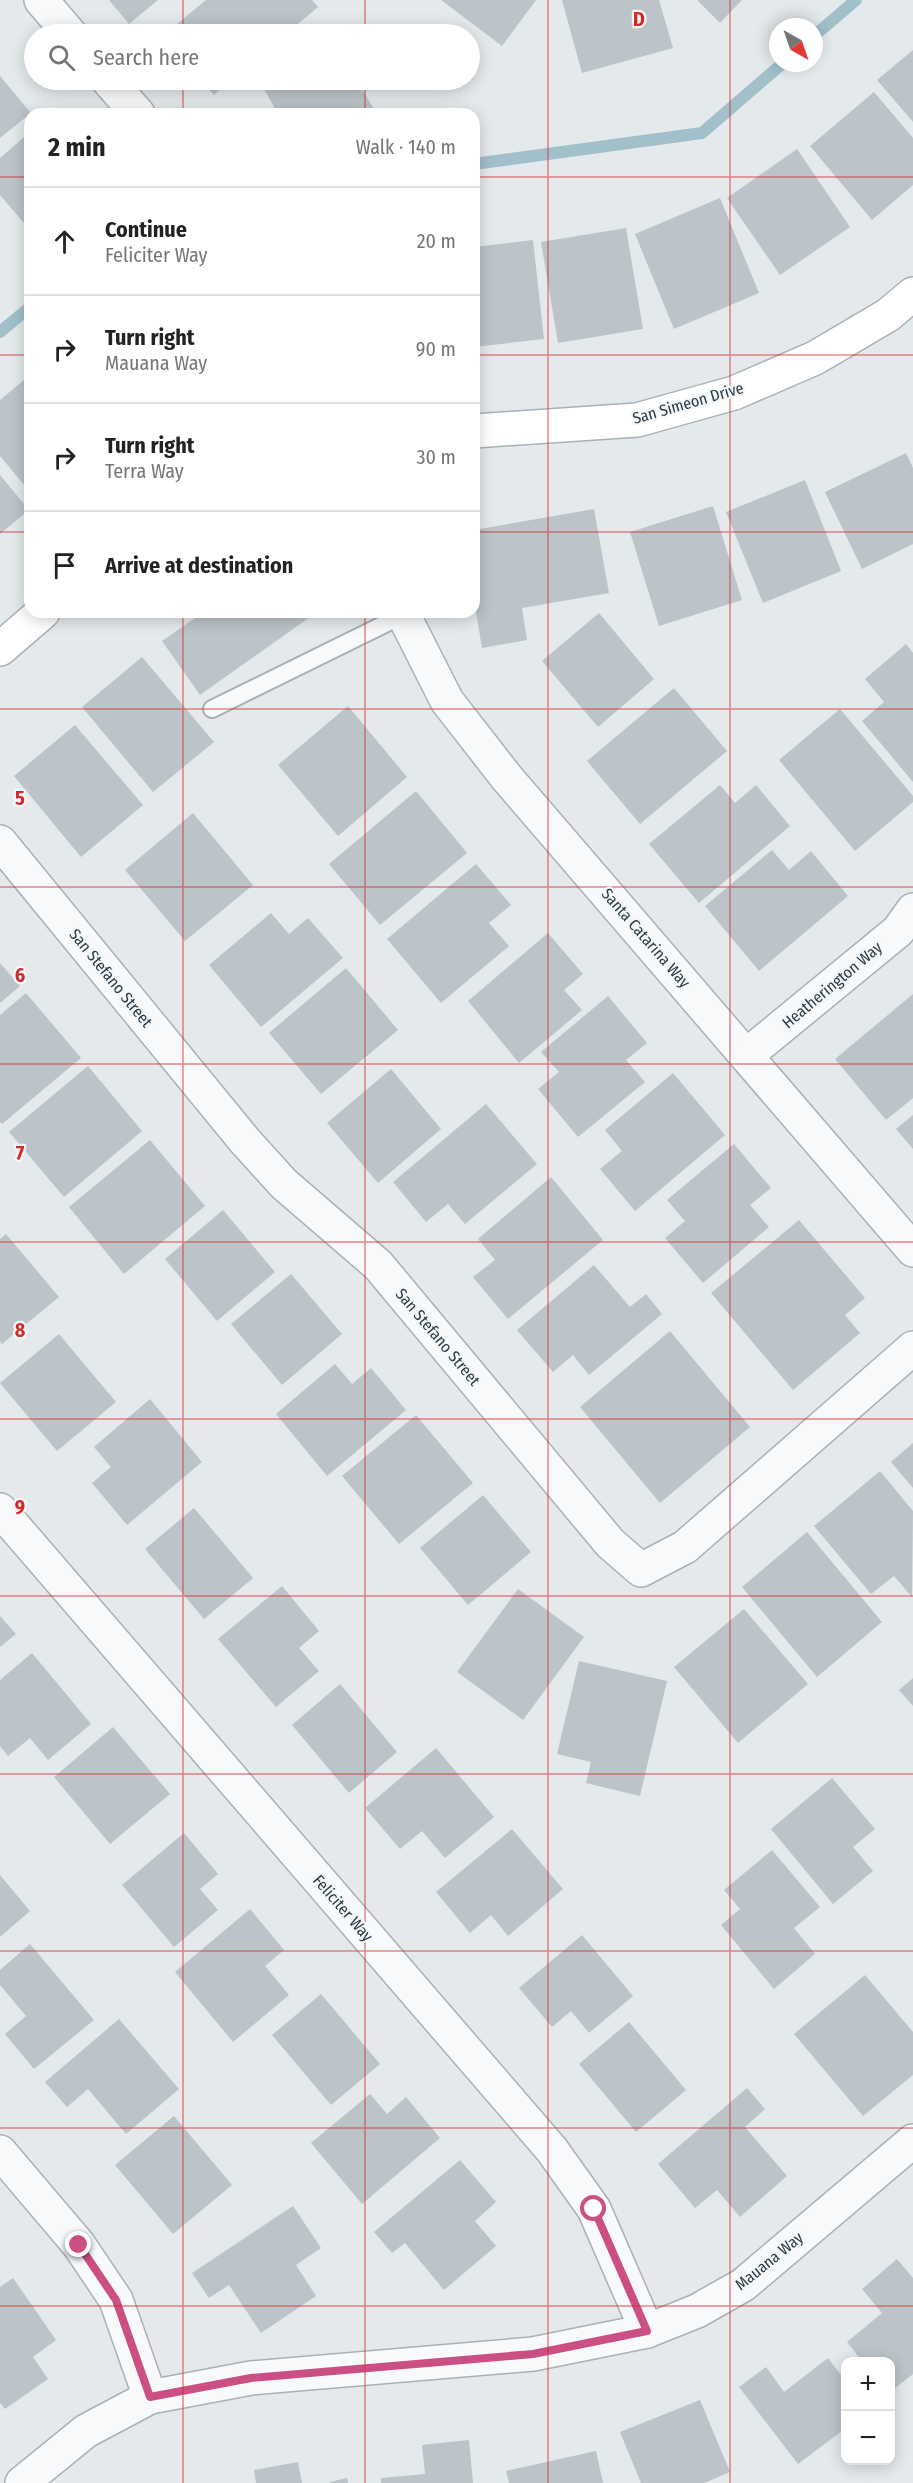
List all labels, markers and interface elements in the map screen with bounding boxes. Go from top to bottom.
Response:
text: D [633,7,645,31]
north arrow [769,18,823,72]
search box [24,24,480,90]
icon: search [45,41,78,74]
text: Search here [93,44,199,71]
text: 2 min [48,132,106,163]
text: Walk · 140 m [356,135,456,159]
text: Continue [105,216,187,243]
icon: ahead [48,225,81,258]
text: 20 m [417,229,456,253]
text: Feliciter Way [105,243,207,267]
text: Turn right [105,324,194,351]
icon: right [48,333,81,366]
text: 90 m [416,337,456,361]
text: Mauana Way [105,351,207,375]
street label: San Simeon Drive [630,378,746,428]
text: Turn right [105,432,194,459]
icon: right [48,441,81,474]
text: 30 m [416,445,456,469]
text: Terra Way [105,459,184,483]
icon: arrive [48,549,81,582]
text: Arrive at destination [105,552,293,579]
text: 5 [15,786,25,810]
street label: Santa Catarina Way [598,884,695,992]
street label: San Stefano Street [65,925,157,1032]
street label: Heatherington Way [778,937,886,1032]
text: 6 [15,963,25,987]
text: 7 [16,1141,25,1165]
street label: San Stefano Street [392,1284,485,1390]
text: 8 [15,1318,26,1342]
text: 9 [15,1495,25,1519]
street label: Feliciter Way [309,1871,378,1946]
route start [580,2195,606,2221]
street label: Mauana Way [731,2227,807,2294]
route end [65,2231,91,2257]
map controls [841,2357,895,2465]
button: + [841,2357,895,2411]
button: − [841,2411,895,2465]

